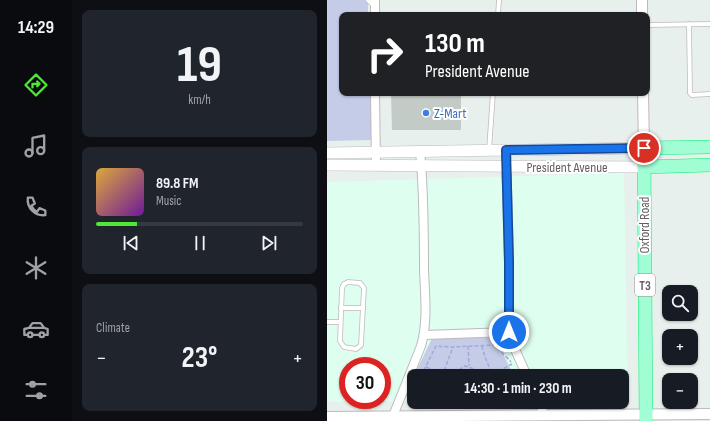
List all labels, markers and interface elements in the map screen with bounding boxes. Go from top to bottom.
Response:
text: 14:29 [18,17,54,38]
text: 130 m [425,27,485,60]
icon: right [359,28,411,80]
text: 19 [177,34,222,97]
text: President Avenue [425,61,529,82]
icon: directions [22,71,50,99]
text: km/h [188,92,211,108]
place label: Z-Mart [434,105,466,122]
marker: Z-Mart [421,108,431,118]
pin [627,131,661,165]
icon: music [22,132,50,160]
icon: arrive [633,137,655,159]
street label: President Avenue [526,159,608,176]
text: 89.8 FM [156,174,199,193]
icon: phone [22,193,50,221]
text: Music [156,193,181,209]
street label: Oxford Road [636,196,653,253]
icon: previous [120,232,142,254]
icon: pause [189,232,211,254]
icon: next [258,232,280,254]
icon: climate [22,254,50,282]
road number: T3 [635,274,655,296]
map controls [662,285,698,409]
button: search [662,285,698,321]
position arrow [488,311,530,353]
icon: car [22,315,50,343]
text: Climate [96,320,130,336]
button: + [662,329,698,365]
text: 23° [181,340,218,376]
text: − [96,345,107,372]
text: + [292,345,303,372]
speed limit sign: 30 [339,357,391,409]
button: − [662,373,698,409]
icon: filters [22,376,50,404]
text: 14:30 · 1 min · 230 m [464,379,572,398]

